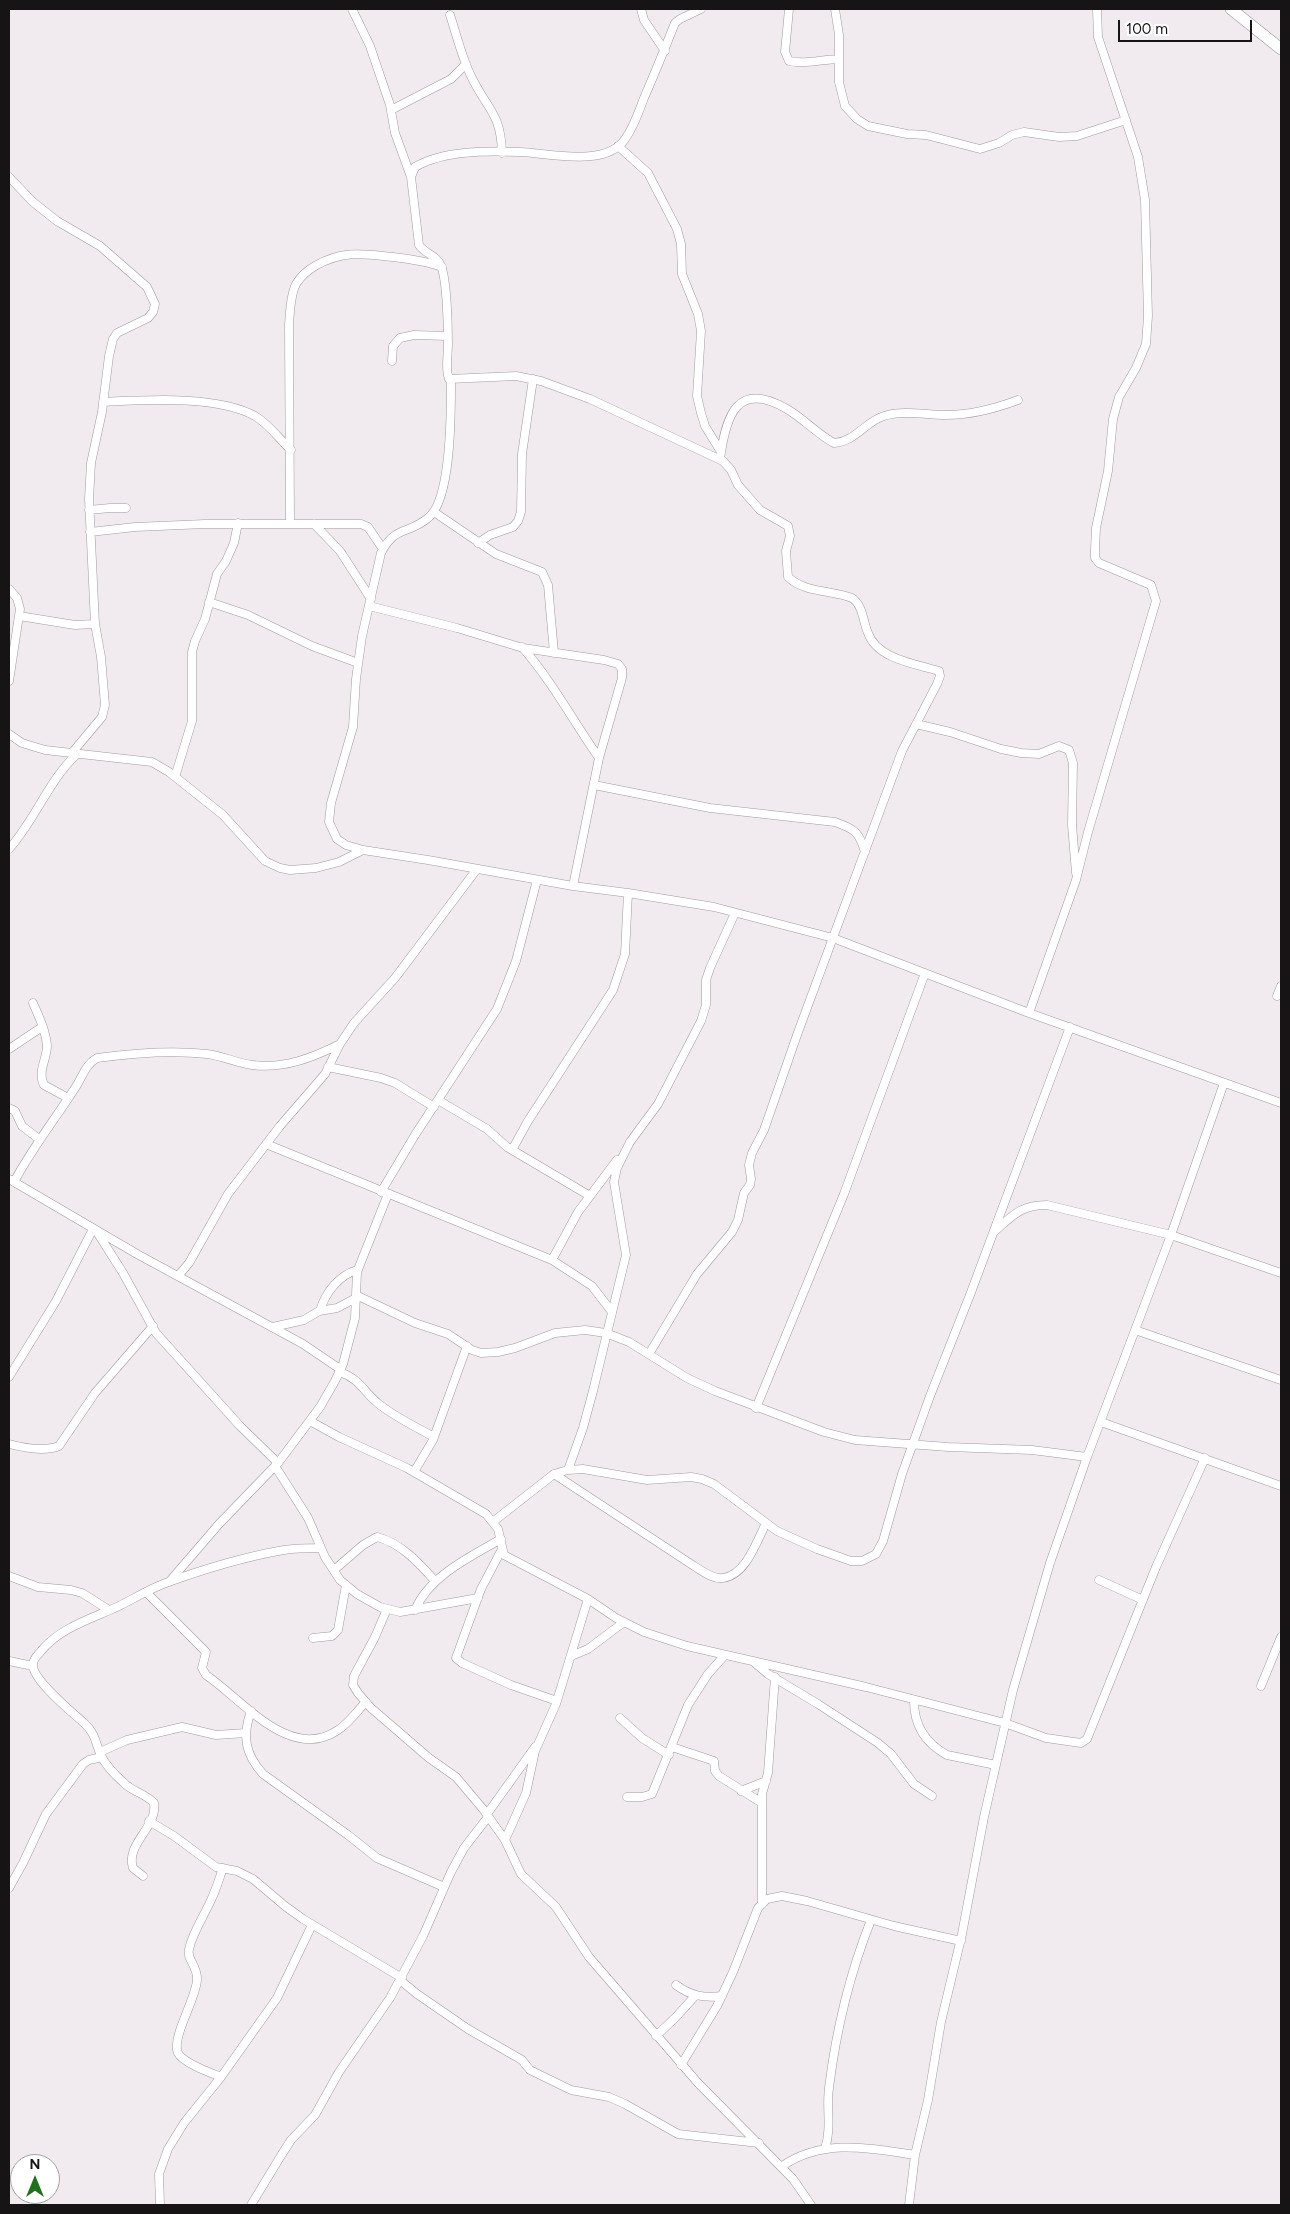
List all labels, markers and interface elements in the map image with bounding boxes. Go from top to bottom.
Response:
scale bar [1120,10,1254,42]
text: 100 m [1126,20,1168,38]
north arrow [10,2154,60,2204]
text: N [30,2156,40,2173]

